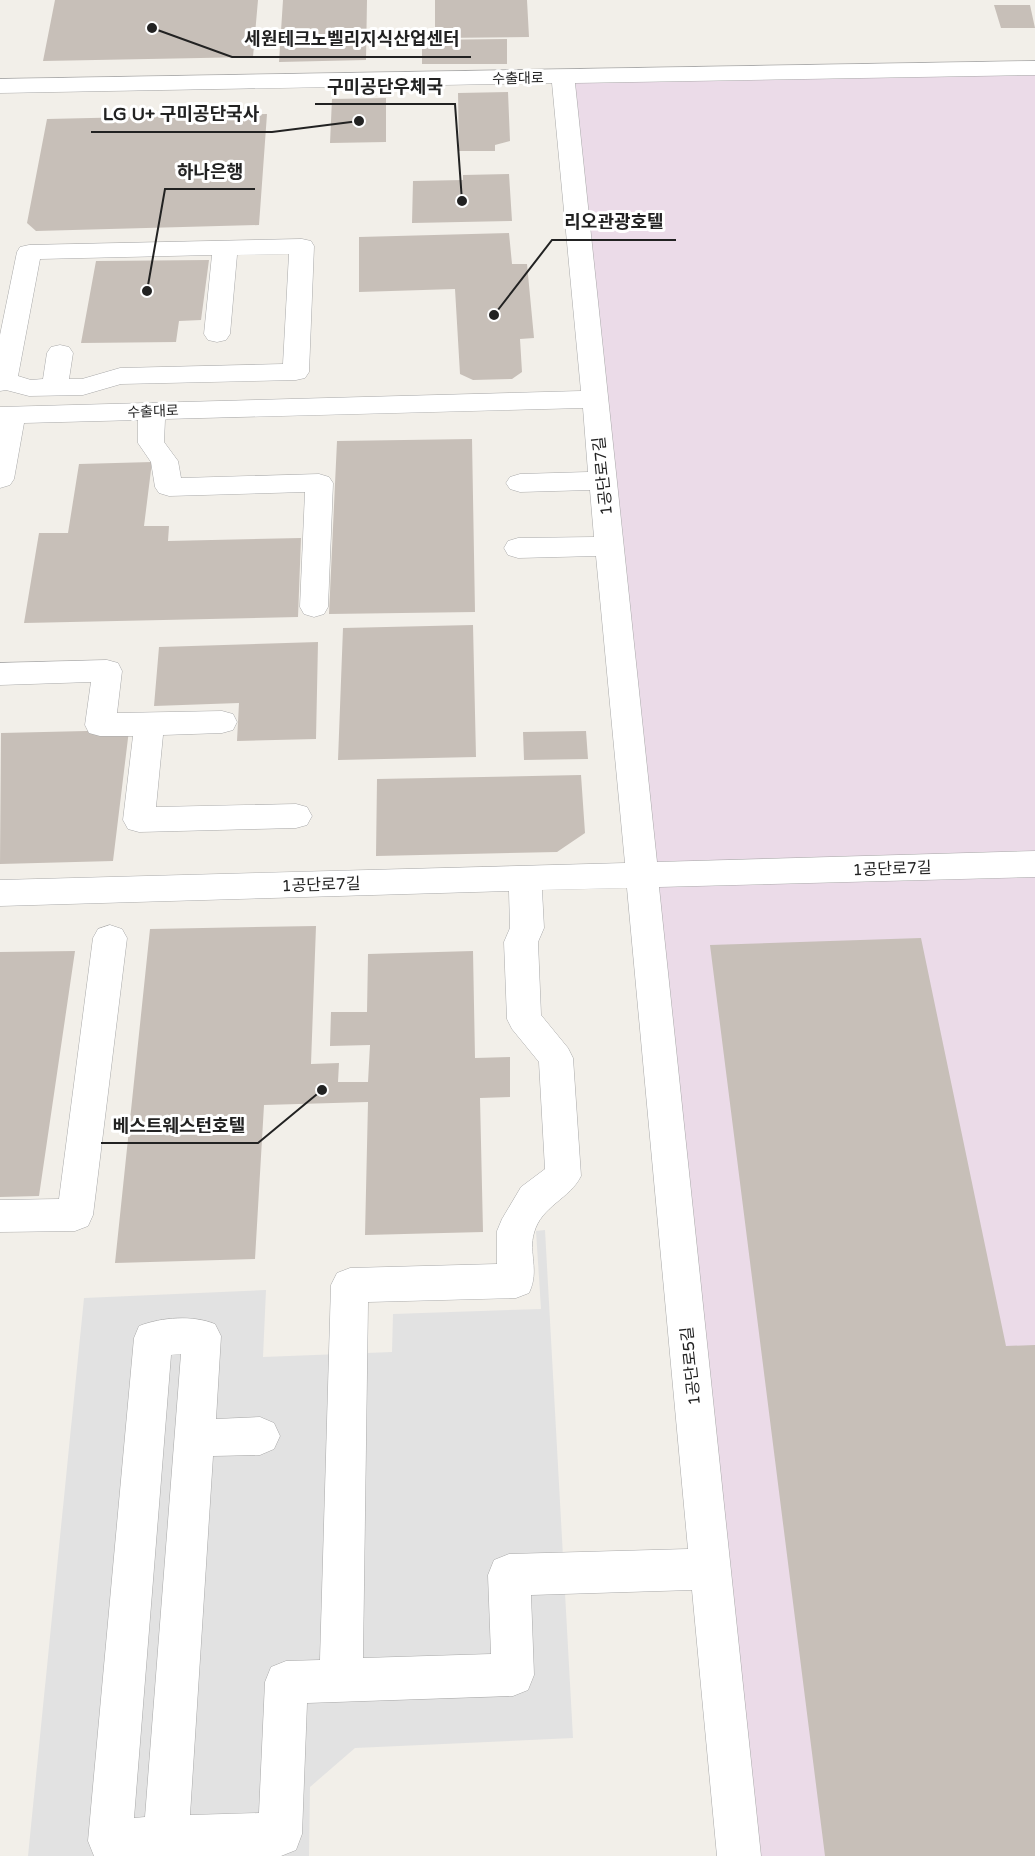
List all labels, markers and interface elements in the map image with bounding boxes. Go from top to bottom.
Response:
callout: 세원테크노벨리지식산업센터 [232,21,471,57]
text: 세원테크노벨리지식산업센터 [244,28,460,50]
callout: 구미공단우체국 [315,68,455,104]
street label: 수출대로 [492,70,544,87]
text: 구미공단우체국 [327,76,443,98]
callout: LG U+ 구미공단국사 [91,96,272,132]
text: LG U+ 구미공단국사 [103,103,260,125]
callout: 하나은행 [165,153,255,189]
text: 하나은행 [177,161,243,183]
callout: 리오관광호텔 [552,204,676,240]
text: 리오관광호텔 [564,211,664,233]
street label: 수출대로 [127,402,179,421]
street label: 1공단로7길 [589,436,617,516]
street label: 1공단로7길 [852,858,932,880]
street label: 1공단로7길 [281,874,361,896]
callout: 베스트웨스턴호텔 [101,1107,258,1143]
text: 베스트웨스턴호텔 [113,1115,245,1137]
street label: 1공단로5길 [677,1326,705,1406]

